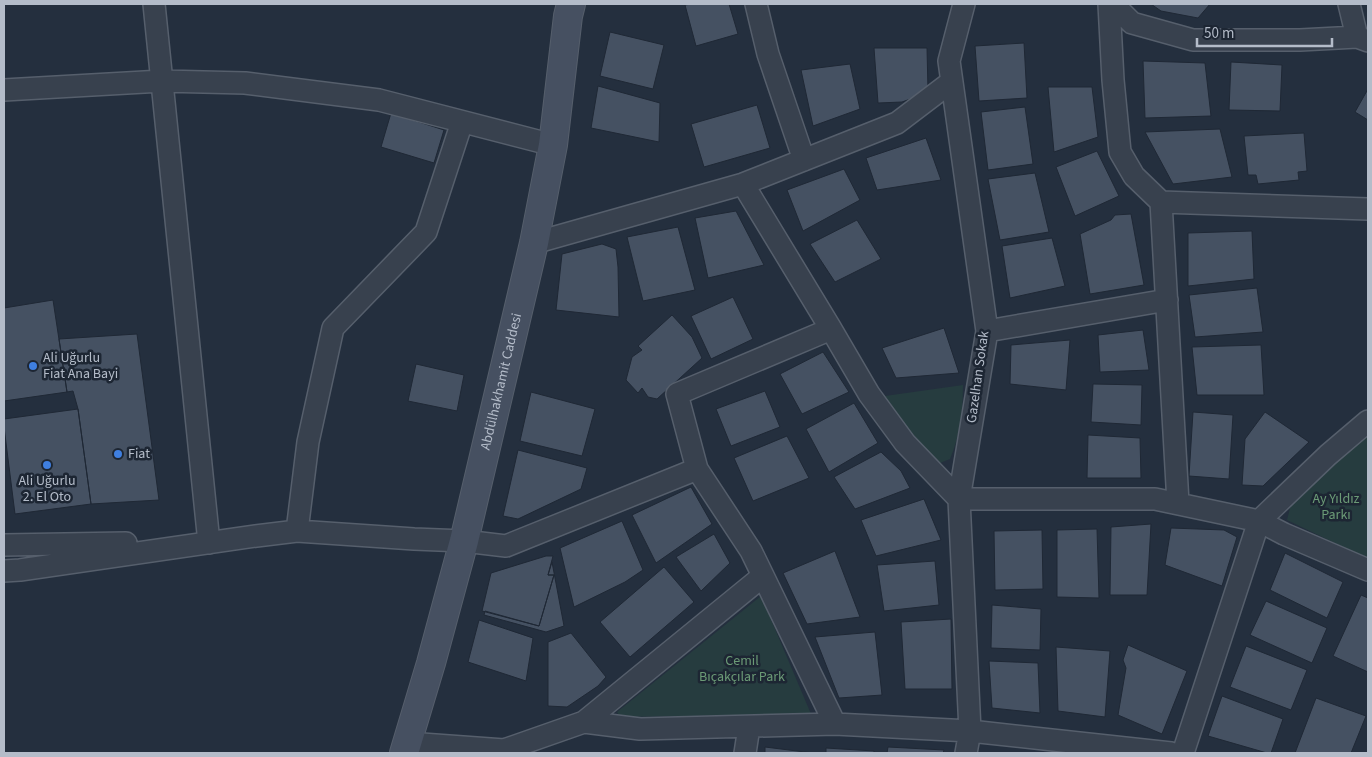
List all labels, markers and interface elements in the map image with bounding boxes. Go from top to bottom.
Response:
scale bar [1197,15,1332,47]
text: 50 m [1204,23,1234,44]
street label: Abdülhakhamit Caddesi [476,311,527,452]
street label: Gazelhan Sokak [962,330,994,424]
place label: Ali Uğurlu Fiat Ana Bayi [43,348,118,384]
marker: Ali Uğurlu Fiat Ana Bayi [27,360,39,372]
place label: Fiat [128,444,150,464]
marker: Fiat [112,448,124,460]
marker: Ali Uğurlu 2. El Oto [41,459,53,471]
place label: Ali Uğurlu 2. El Oto [18,471,76,507]
park label: Ay Yıldız Parkı [1312,489,1360,525]
park label: Cemil Bıçakçılar Park [699,651,785,687]

